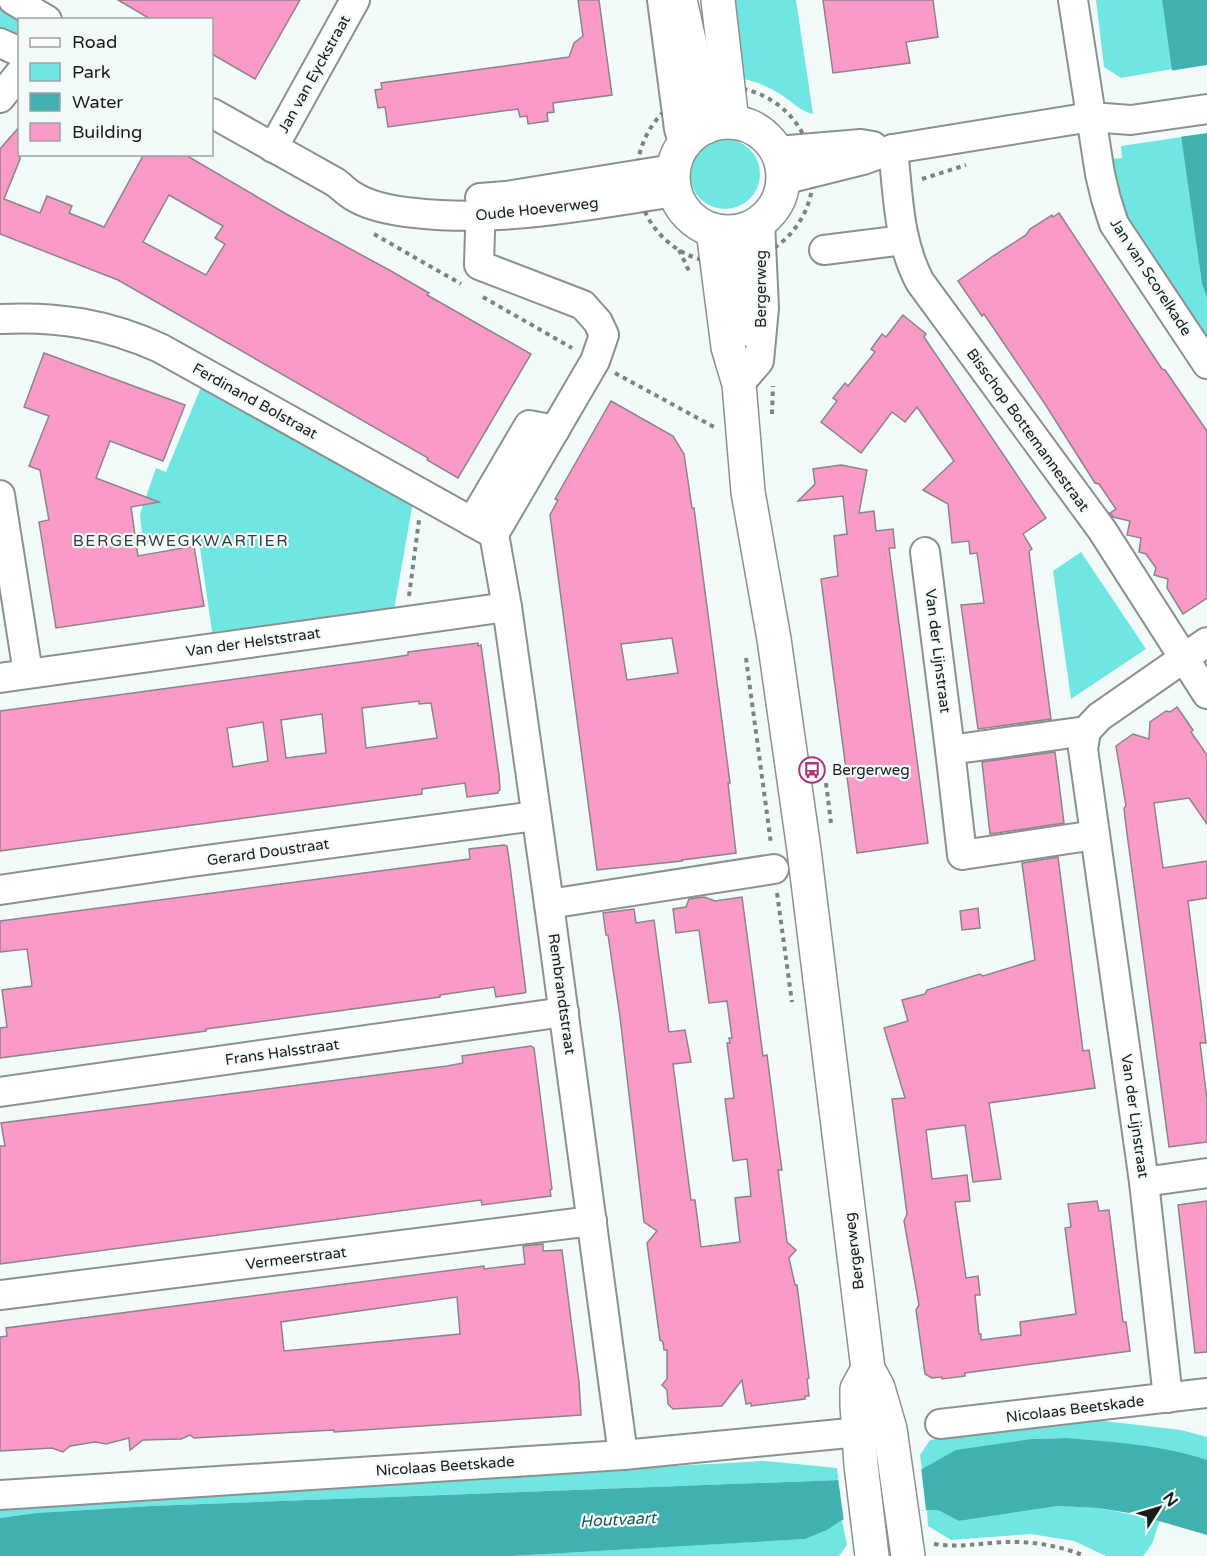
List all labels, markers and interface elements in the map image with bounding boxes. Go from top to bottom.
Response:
street label: Jan van Eyckstraat [274,12,354,136]
legend [18,18,213,156]
text: Road [72,31,117,53]
text: Park [72,61,111,83]
text: Water [72,91,123,113]
text: Building [72,121,142,143]
street label: Oude Hoeverweg [475,194,599,224]
street label: Jan van Scorelkade [1106,215,1196,339]
street label: Bergerweg [752,250,770,328]
street label: Bisschop Bottemannestraat [963,345,1093,515]
street label: Ferdinand Bolstraat [189,359,321,443]
district label: BERGERWEGKWARTIER [73,531,289,551]
street label: Van der Lijnstraat [921,588,955,714]
street label: Van der Helststraat [184,624,322,660]
bus stop icon: Bergerweg [797,755,827,785]
place label: Bergerweg [832,761,910,779]
street label: Gerard Doustraat [206,834,331,869]
street label: Rembrandtstraat [545,932,579,1056]
street label: Frans Halsstraat [224,1035,340,1069]
street label: Van der Lijnstraat [1117,1053,1153,1179]
street label: Bergerweg [840,1211,868,1291]
street label: Vermeerstraat [245,1243,348,1273]
street label: Nicolaas Beetskade [1005,1392,1145,1426]
street label: Nicolaas Beetskade [375,1452,515,1480]
north arrow [1129,1478,1189,1538]
text: N [1158,1488,1182,1511]
water label: Houtvaart [580,1508,658,1532]

